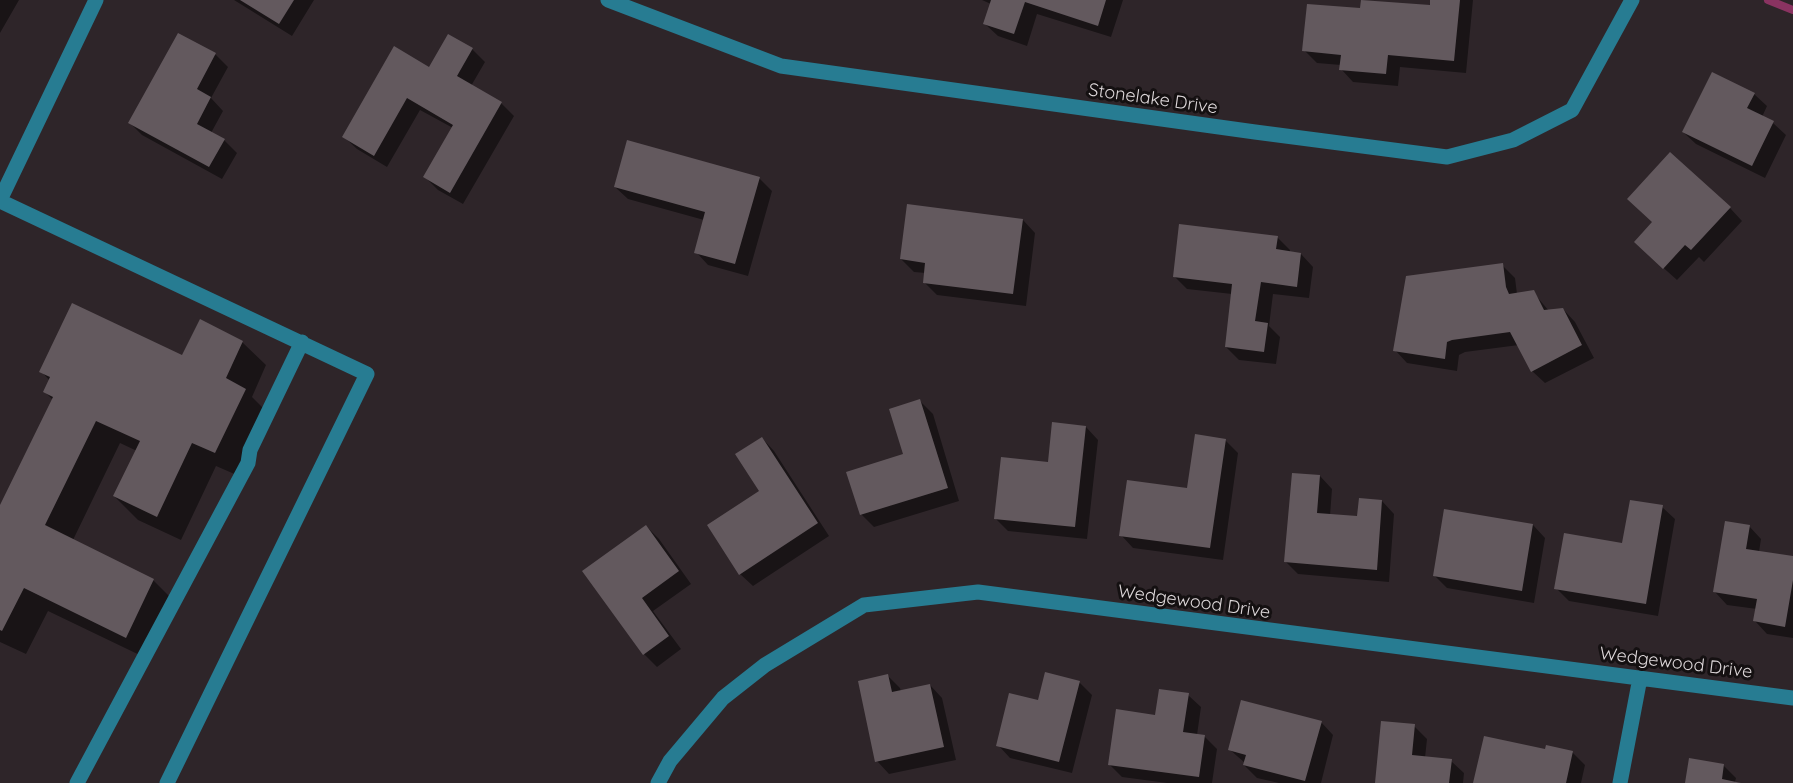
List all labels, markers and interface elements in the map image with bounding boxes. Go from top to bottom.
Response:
street label: Stonelake Drive [1087,79,1219,119]
street label: Wedgewood Drive [1116,581,1272,623]
street label: Wedgewood Drive [1598,643,1754,683]

